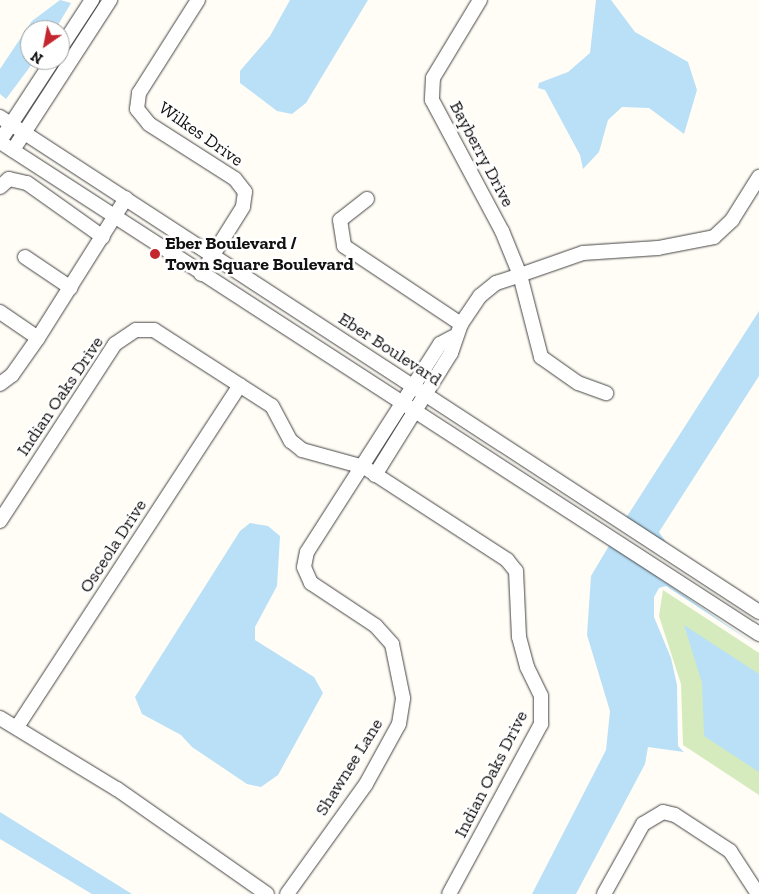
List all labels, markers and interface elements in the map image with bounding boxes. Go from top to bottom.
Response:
north arrow [20,20,70,70]
text: N [28,47,46,67]
street label: Wilkes Drive [155,97,247,171]
street label: Bayberry Drive [445,97,519,211]
place label: Eber Boulevard / Town Square Boulevard [165,233,354,276]
marker: Eber Boulevard / Town Square Boulevard [149,248,161,260]
street label: Eber Boulevard [334,308,446,390]
street label: Indian Oaks Drive [12,332,108,460]
street label: Osceola Drive [75,495,151,597]
street label: Indian Oaks Drive [450,707,532,841]
street label: Shawnee Lane [311,714,387,820]

